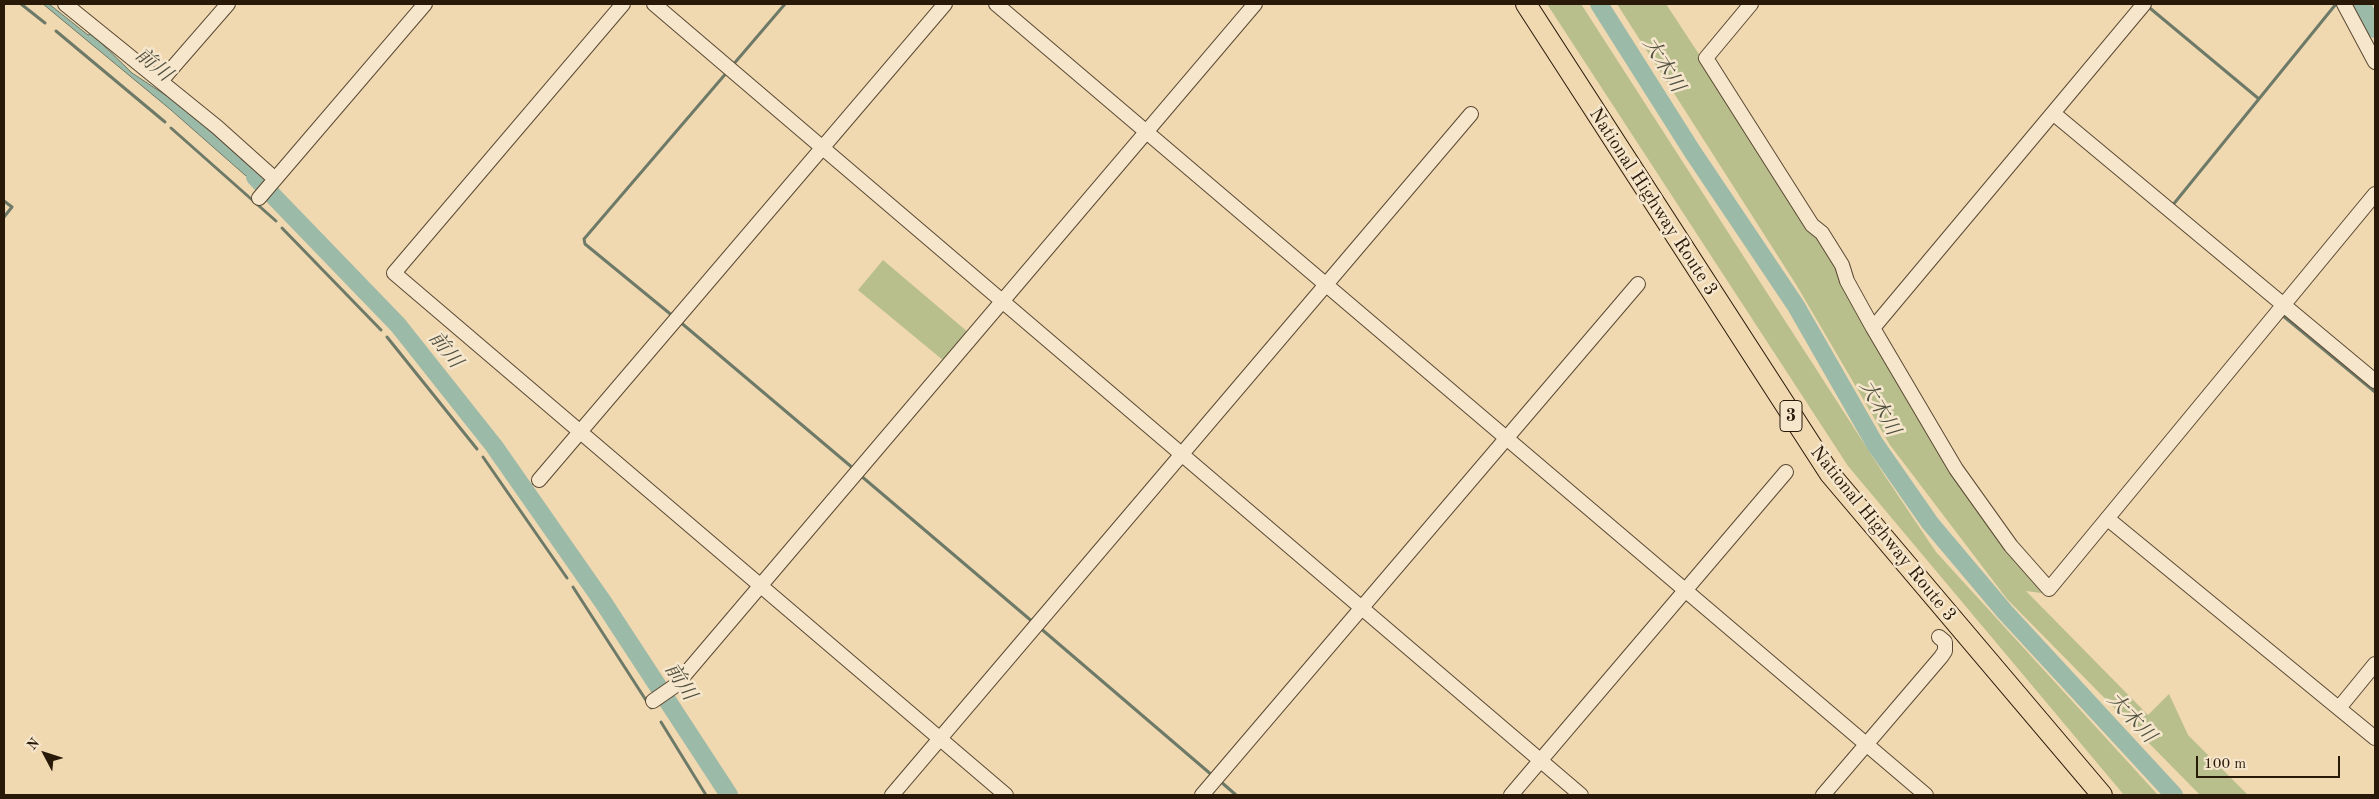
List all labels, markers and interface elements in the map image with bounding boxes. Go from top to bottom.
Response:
water label: 大木川 [1637,33,1689,97]
water label: 前川 [130,43,176,87]
street label: National Highway Route 3 [1584,104,1722,300]
water label: 前川 [423,327,467,373]
water label: 大木川 [1854,376,1904,440]
road number: 3 [1780,401,1802,432]
street label: National Highway Route 3 [1805,442,1961,626]
water label: 前川 [659,659,701,705]
water label: 大木川 [2102,688,2160,748]
north arrow [20,729,70,779]
text: N [25,736,42,753]
scale bar [2199,746,2343,778]
text: 100 m [2204,757,2246,772]

